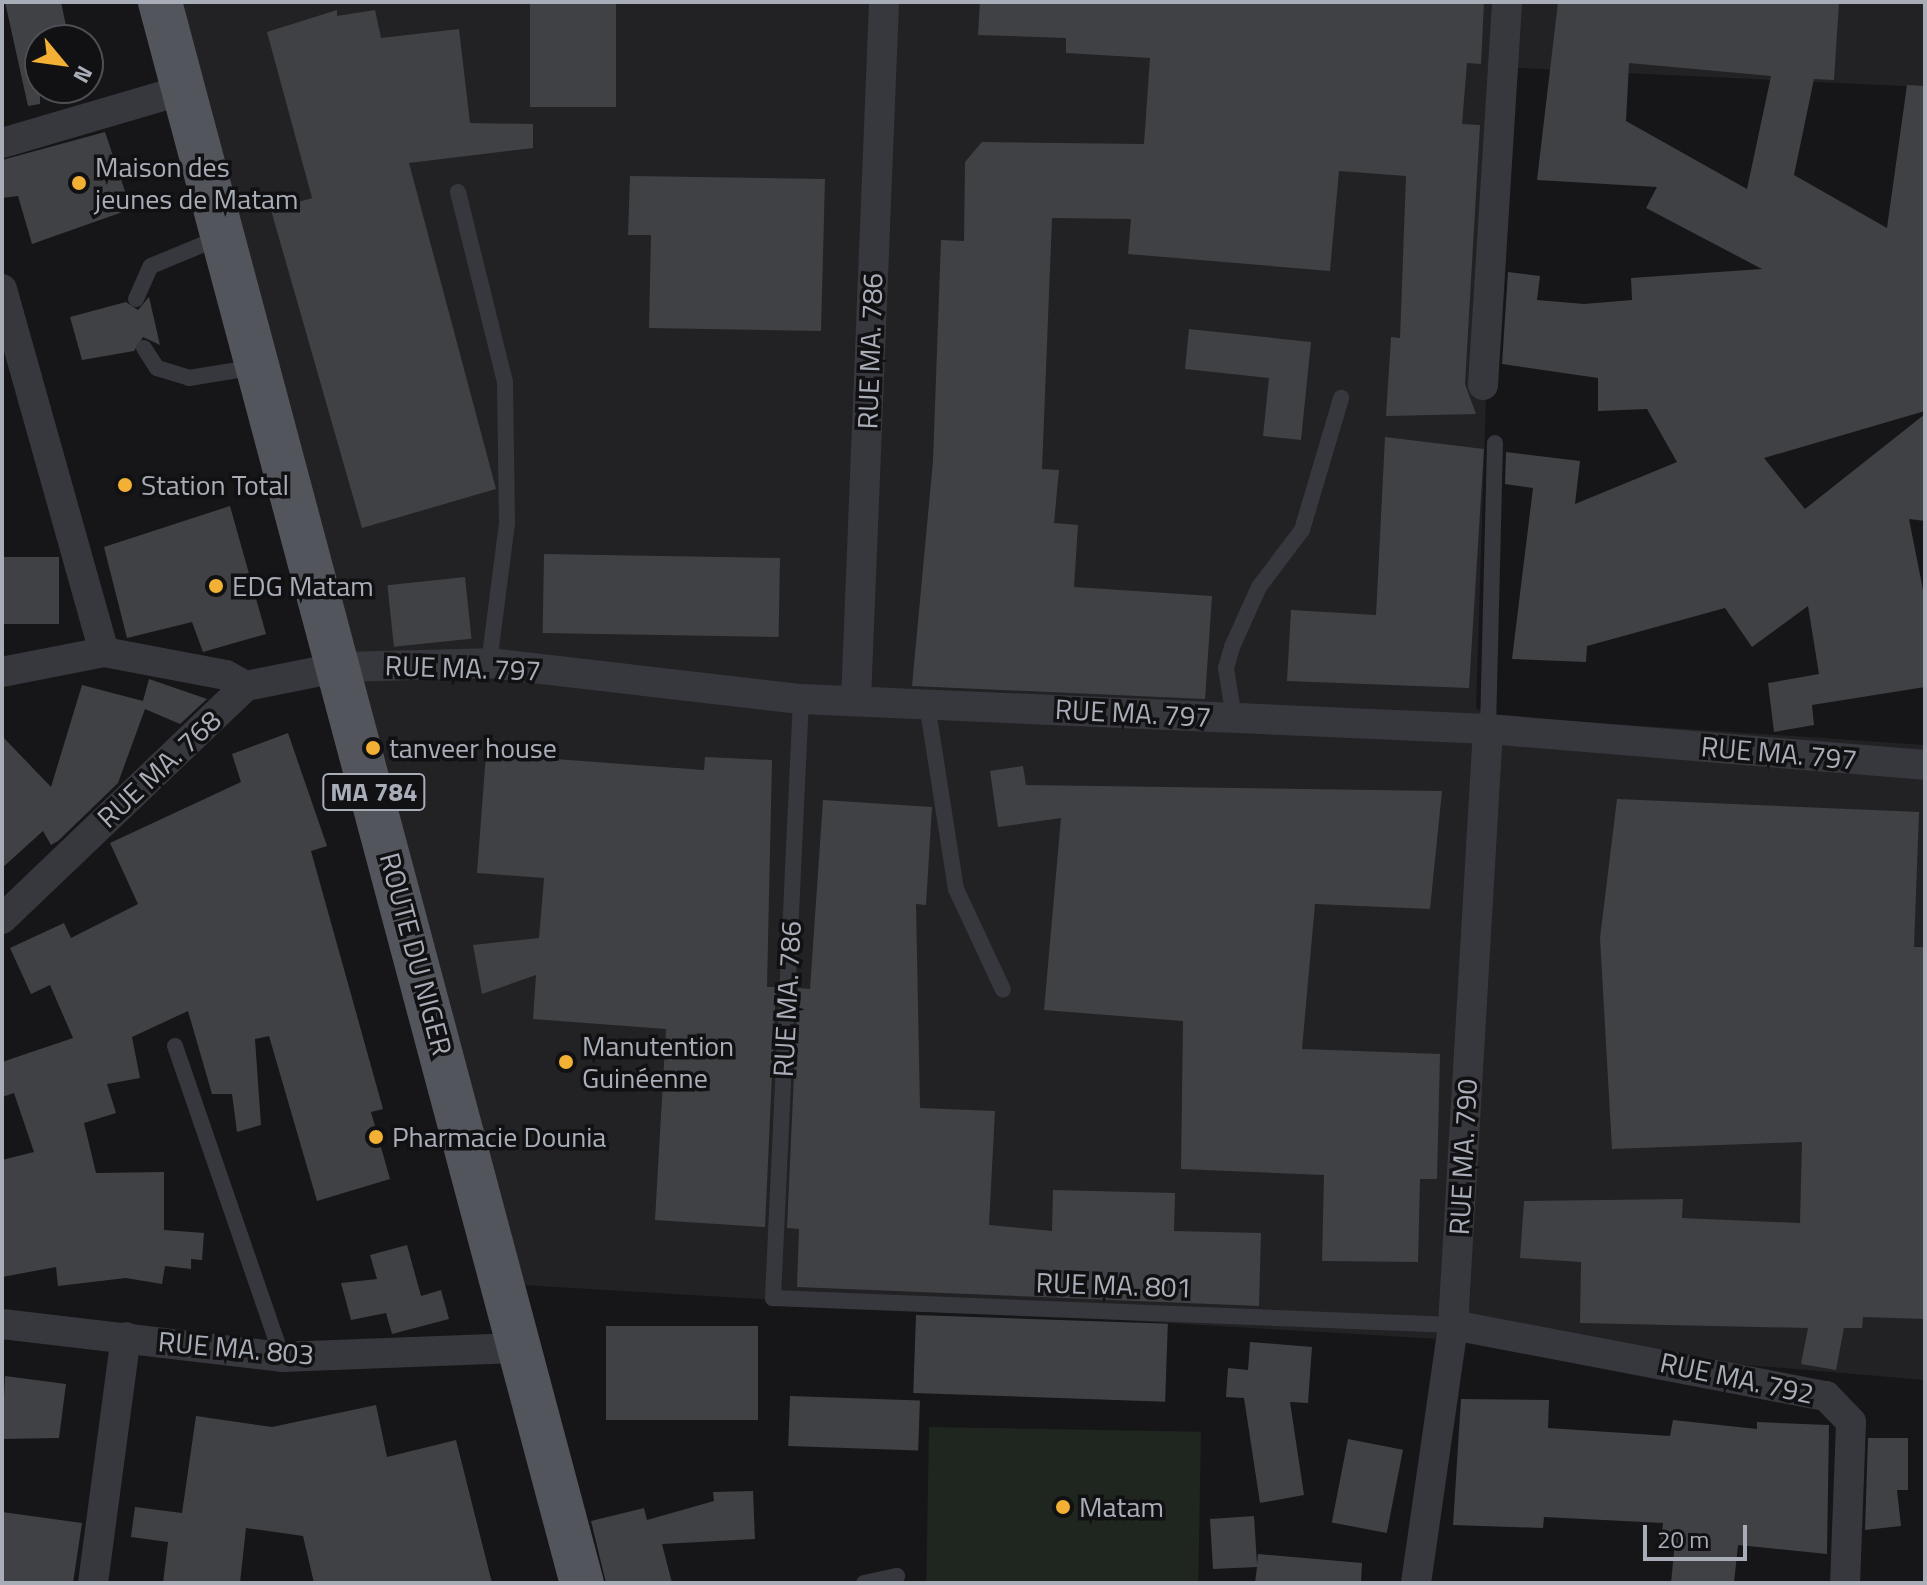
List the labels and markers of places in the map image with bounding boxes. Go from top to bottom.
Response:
place label: Maison des jeunes de Matam [95,150,298,216]
marker: Maison des jeunes de Matam [70,174,88,192]
place label: Station Total [141,468,289,502]
marker: Station Total [116,476,134,494]
place label: EDG Matam [232,569,374,603]
marker: EDG Matam [207,577,225,595]
place label: tanveer house [389,731,557,765]
marker: tanveer house [364,739,382,757]
place label: Manutention Guinéenne [582,1029,734,1095]
marker: Manutention Guinéenne [557,1053,575,1071]
place label: Pharmacie Dounia [392,1120,606,1154]
marker: Pharmacie Dounia [367,1128,385,1146]
place label: Matam [1079,1490,1164,1524]
marker: Matam [1054,1498,1072,1516]

